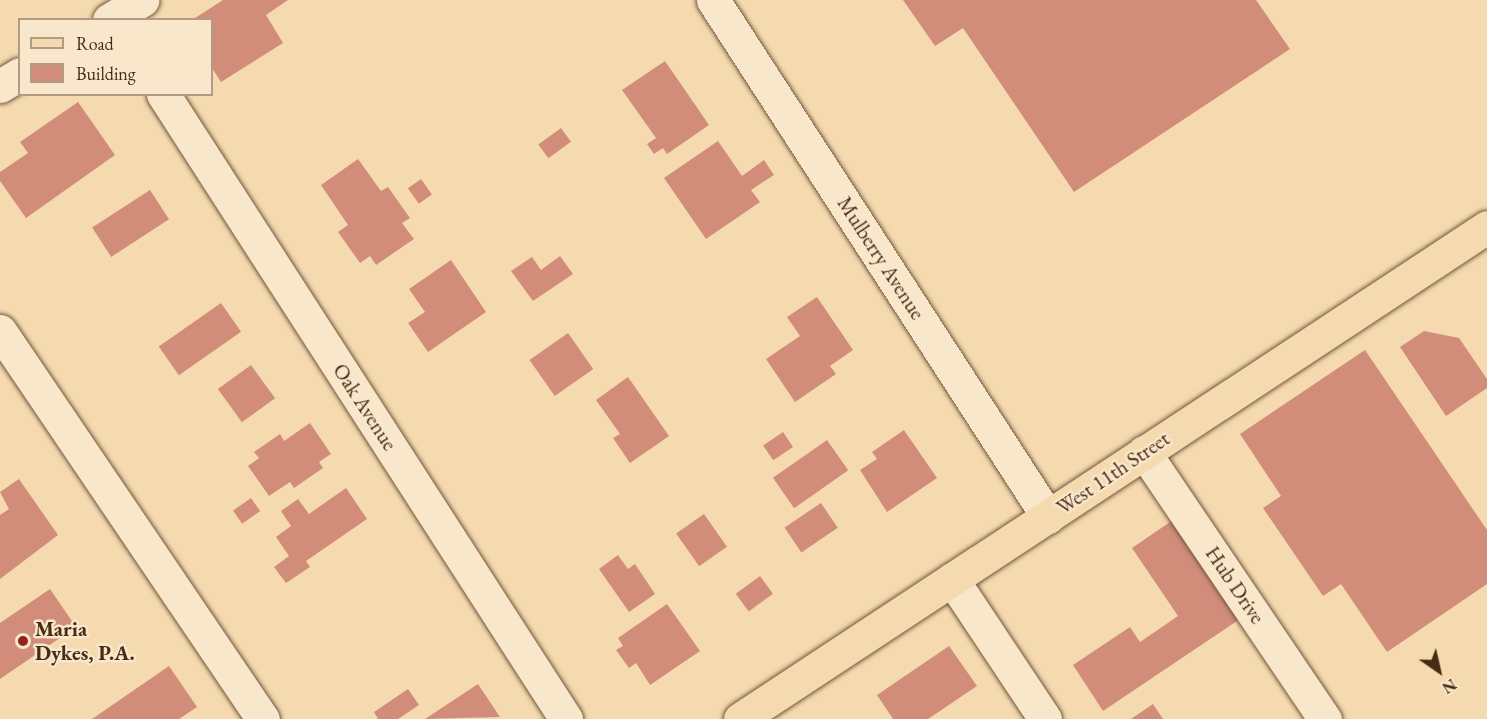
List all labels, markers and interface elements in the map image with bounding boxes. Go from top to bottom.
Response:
legend [18,18,213,96]
text: Road [76,32,114,55]
text: Building [76,62,136,85]
street label: Mulberry Avenue [832,192,930,324]
street label: Oak Avenue [328,359,402,455]
street label: West 11th Street [1052,426,1174,520]
street label: Hub Drive [1200,541,1270,629]
place label: Maria Dykes, P.A. [35,616,135,666]
marker: Maria Dykes, P.A. [16,634,30,648]
north arrow [1409,641,1469,701]
text: N [1438,674,1461,699]

